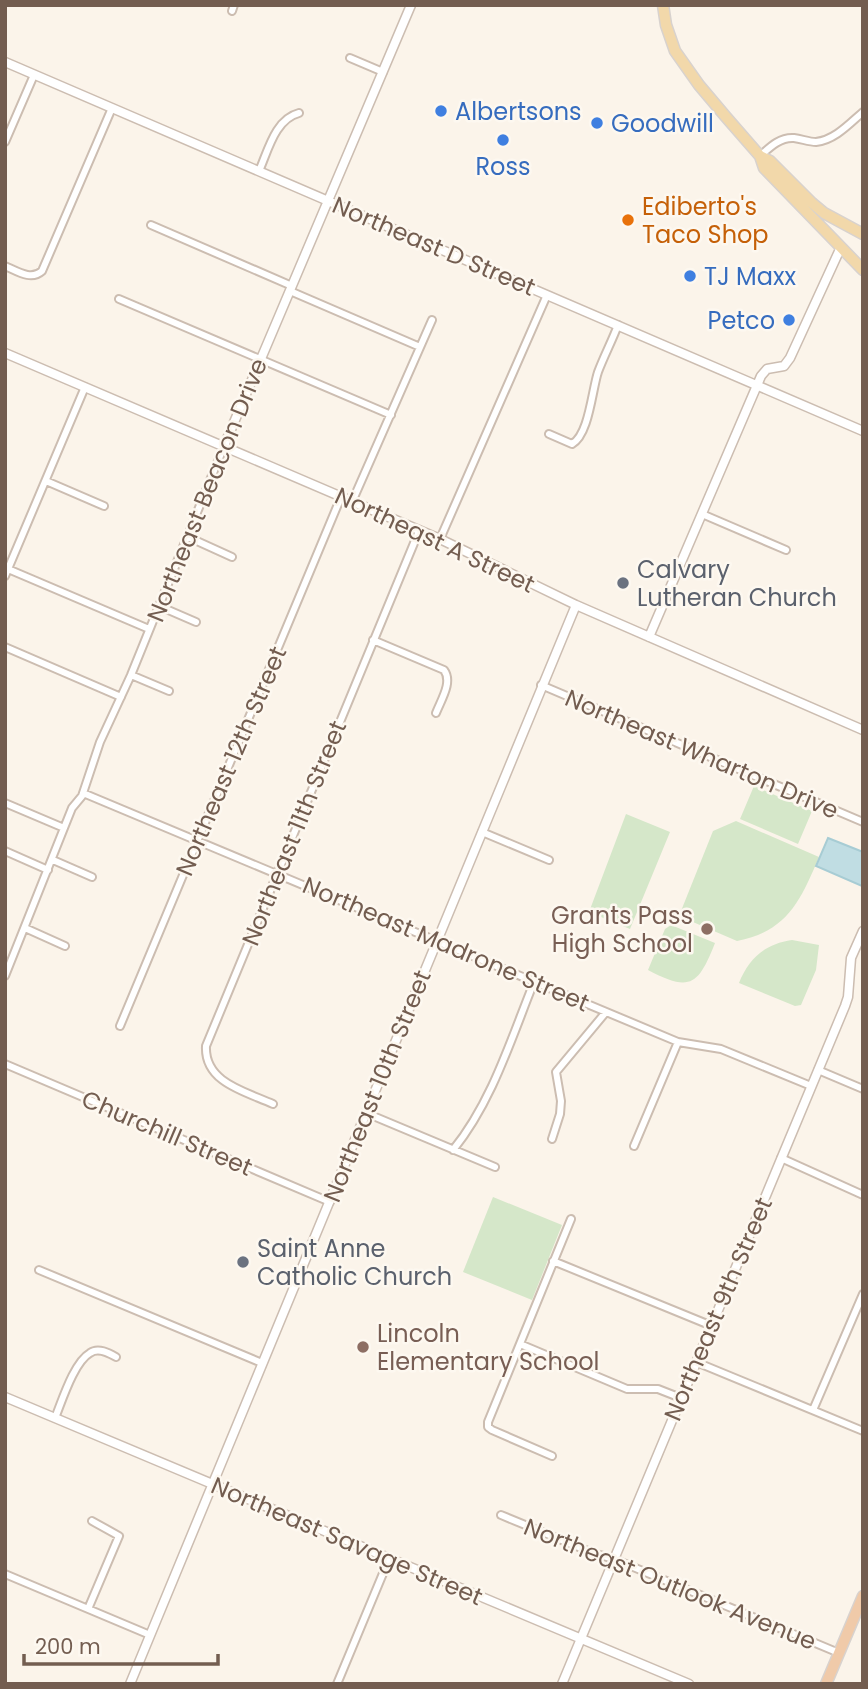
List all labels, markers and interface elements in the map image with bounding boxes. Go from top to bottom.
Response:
place label: Albertsons [455,95,582,128]
marker: Albertsons [433,103,449,119]
place label: Goodwill [611,107,714,140]
marker: Goodwill [589,115,605,131]
marker: Ross [495,132,511,148]
place label: Ross [475,150,531,183]
street label: Northeast D Street [327,188,541,304]
place label: Ediberto's Taco Shop [642,190,769,251]
marker: Ediberto's Taco Shop [620,212,636,228]
place label: TJ Maxx [704,260,796,293]
marker: TJ Maxx [682,268,698,284]
place label: Petco [708,304,775,337]
marker: Petco [781,312,797,328]
street label: Northeast Beacon Drive [139,353,275,627]
street label: Northeast A Street [330,479,540,601]
place label: Calvary Lutheran Church [637,553,837,614]
marker: Calvary Lutheran Church [615,575,631,591]
street label: Northeast 12th Street [168,641,294,881]
street label: Northeast Wharton Drive [560,681,844,827]
street label: Northeast 11th Street [234,715,354,951]
street label: Northeast Madrone Street [298,869,594,1019]
place label: Grants Pass High School [551,899,693,960]
marker: Grants Pass High School [699,921,715,937]
street label: Northeast 10th Street [315,965,439,1207]
street label: Churchill Street [77,1082,257,1184]
street label: Northeast 9th Street [656,1192,780,1426]
place label: Saint Anne Catholic Church [257,1232,452,1293]
marker: Saint Anne Catholic Church [235,1254,251,1270]
place label: Lincoln Elementary School [377,1317,600,1378]
marker: Lincoln Elementary School [355,1339,371,1355]
street label: Northeast Savage Street [206,1469,488,1613]
street label: Northeast Outlook Avenue [519,1510,821,1658]
scale bar [24,1622,219,1666]
text: 200 m [35,1632,101,1661]

